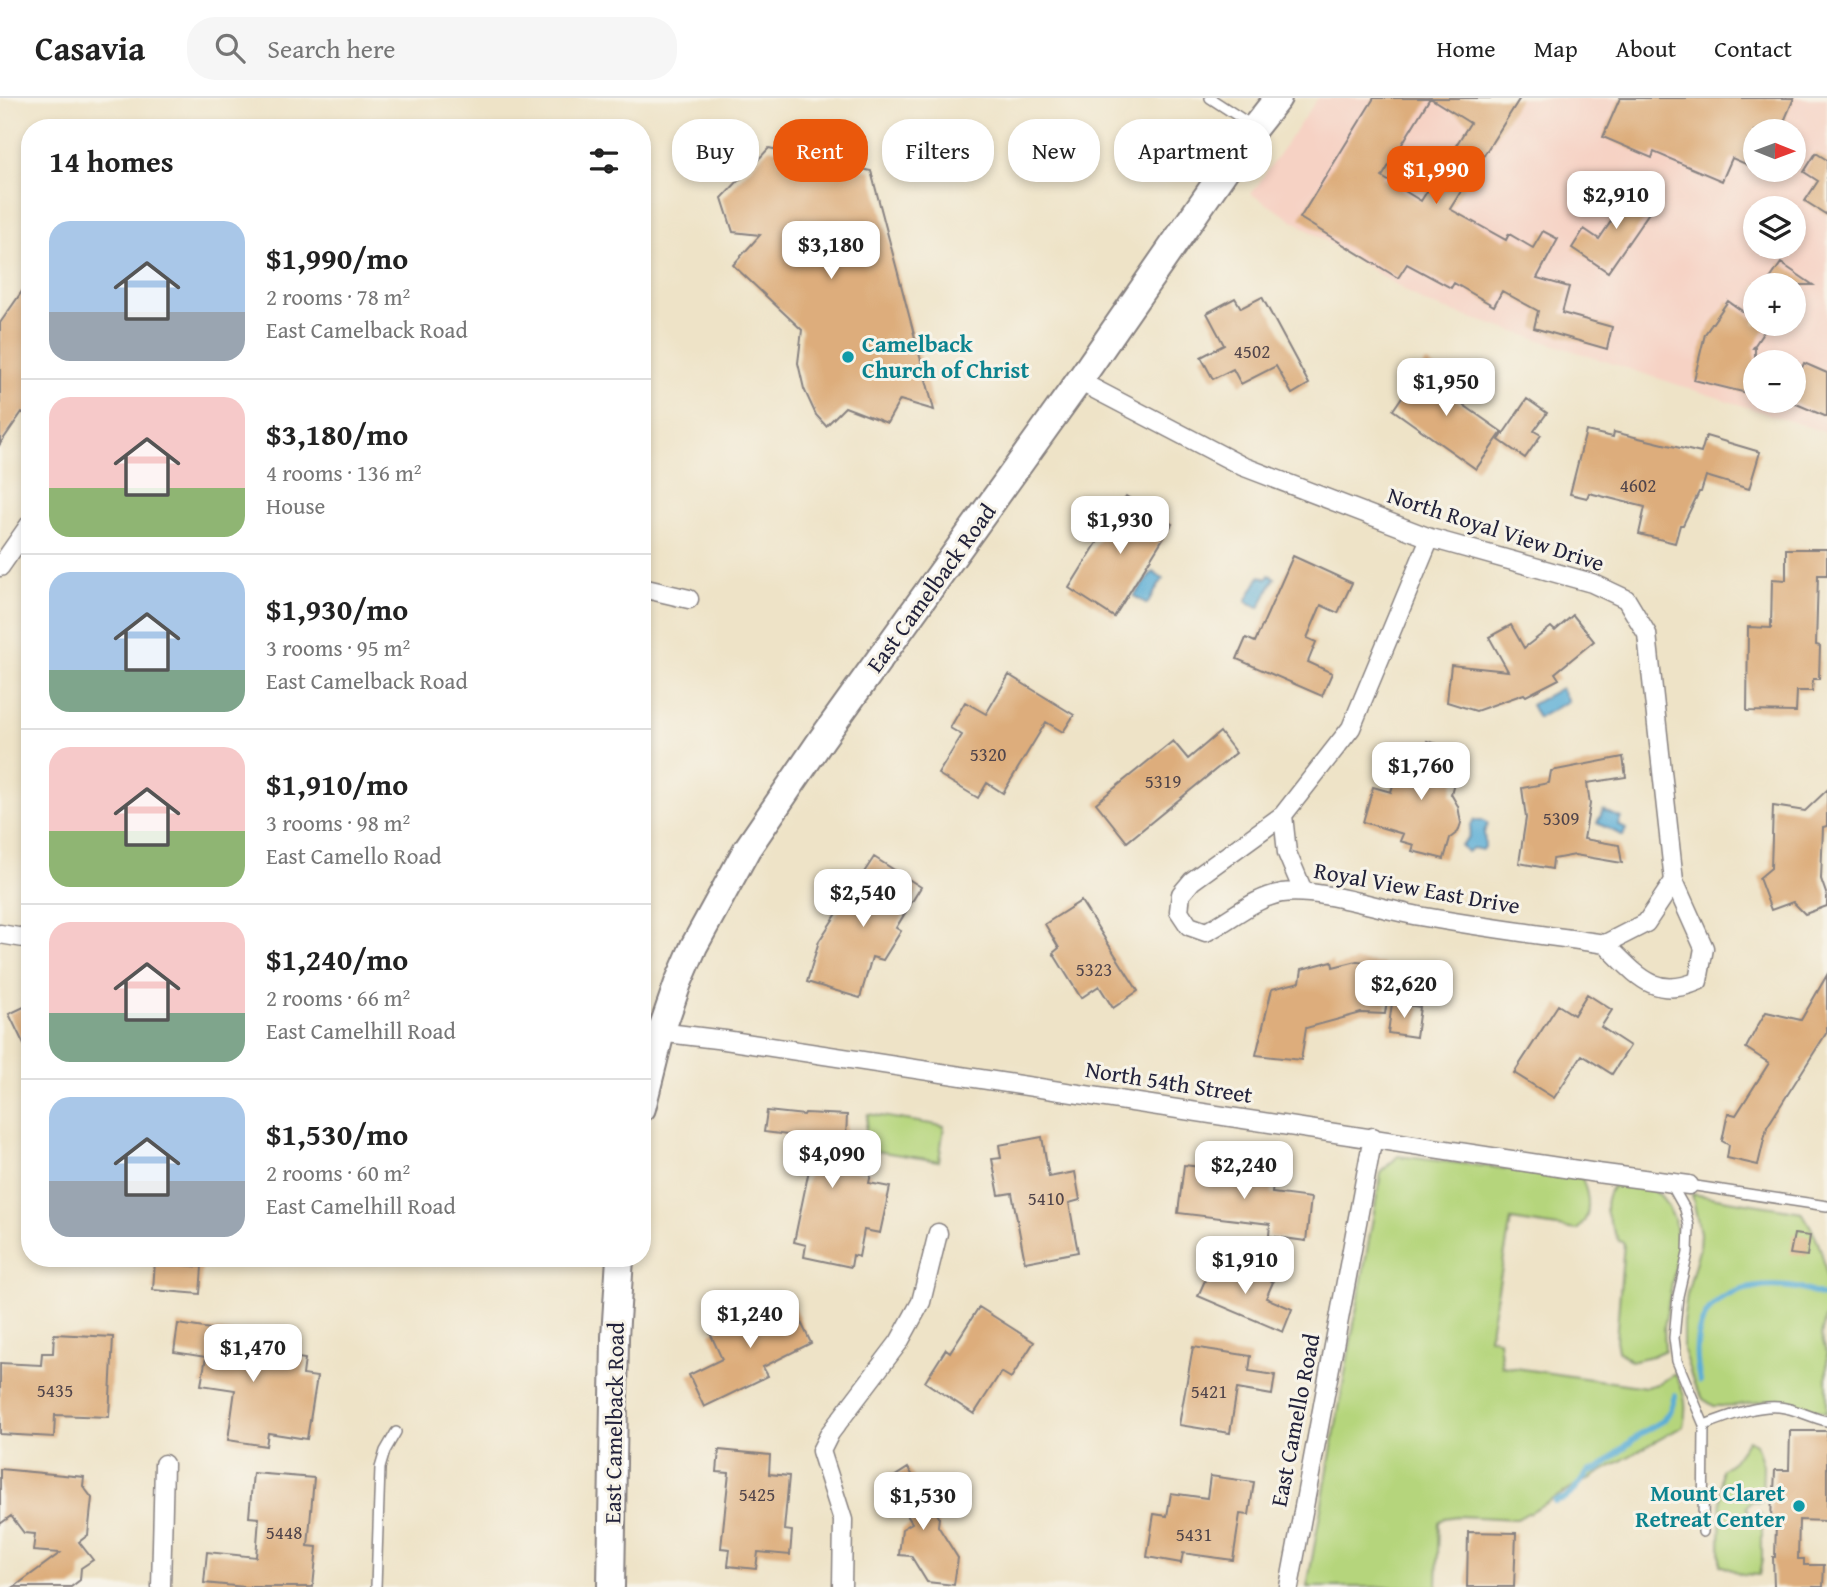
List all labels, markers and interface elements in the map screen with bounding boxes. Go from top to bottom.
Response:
search box [187,17,677,80]
text: Casavia [35,24,145,72]
icon: search [211,29,249,67]
text: Search here [267,29,396,68]
text: Home [1437,31,1496,66]
text: Map [1534,31,1578,66]
text: About [1616,31,1676,66]
text: Contact [1714,31,1792,66]
chip: Buy [672,119,759,182]
chip: Rent [773,119,868,182]
chip: Filters [882,119,994,182]
chip: New [1008,119,1100,182]
chip: Apartment [1114,119,1272,182]
north arrow [1743,119,1806,182]
map controls [1743,119,1806,413]
text: 14 homes [49,139,174,183]
icon: filters [585,142,623,180]
pin: $1,990 [1379,146,1493,206]
text: $1,990 [1403,152,1469,185]
pin: $2,910 [1559,172,1673,231]
text: $2,910 [1583,177,1649,210]
button: layers [1743,196,1806,259]
pin: $3,180 [774,222,888,281]
text: $3,180 [798,227,864,260]
text: $1,990/mo [266,236,408,280]
icon: home [105,249,189,333]
button: + [1743,273,1806,336]
text: 2 rooms · 78 m² [266,280,410,313]
text: East Camelback Road [266,313,468,346]
place label: Camelback Church of Christ [862,327,1029,386]
house number: 4502 [1234,337,1270,365]
marker: Camelback Church of Christ [840,349,856,365]
button: − [1743,350,1806,413]
pin: $1,950 [1389,358,1503,418]
text: $1,950 [1413,364,1479,397]
text: $3,180/mo [266,412,408,456]
icon: home [105,425,189,509]
text: 4 rooms · 136 m² [266,456,421,489]
house number: 4602 [1620,471,1656,499]
street label: North Royal View Drive [1384,478,1609,579]
text: House [266,489,325,522]
street label: East Camelback Road [858,496,1004,679]
pin: $1,930 [1063,496,1177,556]
text: $1,930 [1087,502,1153,535]
text: $1,930/mo [266,587,408,631]
icon: home [105,600,189,684]
text: 3 rooms · 95 m² [266,631,410,664]
text: East Camelback Road [266,664,468,697]
house number: 5320 [970,740,1006,768]
pin: $1,760 [1364,742,1478,802]
text: $1,760 [1388,748,1454,781]
text: $1,910/mo [266,762,408,806]
house number: 5319 [1145,767,1181,795]
icon: home [105,775,189,859]
house number: 5309 [1543,804,1579,832]
text: 3 rooms · 98 m² [266,806,410,839]
text: East Camello Road [266,839,442,872]
street label: Royal View East Drive [1312,853,1523,922]
pin: $2,540 [806,870,920,929]
text: $2,540 [830,875,896,908]
text: $1,240/mo [266,937,408,981]
icon: home [105,950,189,1034]
house number: 5323 [1076,955,1112,983]
pin: $2,620 [1347,960,1461,1020]
text: $2,620 [1371,966,1437,999]
text: 2 rooms · 66 m² [266,981,410,1014]
text: East Camelhill Road [266,1014,456,1047]
street label: North 54th Street [1083,1052,1255,1111]
text: $1,530/mo [266,1112,408,1156]
icon: home [105,1125,189,1209]
pin: $4,090 [775,1130,889,1190]
text: $4,090 [799,1136,865,1169]
pin: $2,240 [1187,1142,1301,1201]
text: $2,240 [1211,1147,1277,1180]
text: 2 rooms · 60 m² [266,1156,410,1189]
house number: 5410 [1028,1184,1064,1212]
text: East Camelhill Road [266,1189,456,1222]
pin: $1,910 [1188,1236,1302,1296]
text: $1,910 [1212,1242,1278,1275]
pin: $1,240 [693,1290,807,1350]
text: $1,240 [717,1296,783,1329]
street label: East Camelback Road [595,1321,632,1524]
pin: $1,470 [196,1324,310,1384]
text: $1,470 [220,1330,286,1363]
street label: East Camello Road [1262,1330,1328,1509]
house number: 5435 [37,1376,73,1404]
house number: 5421 [1191,1377,1227,1405]
pin: $1,530 [866,1472,980,1532]
place label: Mount Claret Retreat Center [1635,1476,1785,1535]
text: $1,530 [890,1478,956,1511]
house number: 5425 [739,1480,775,1508]
marker: Mount Claret Retreat Center [1791,1498,1807,1514]
house number: 5448 [266,1518,302,1546]
house number: 5431 [1176,1520,1212,1548]

